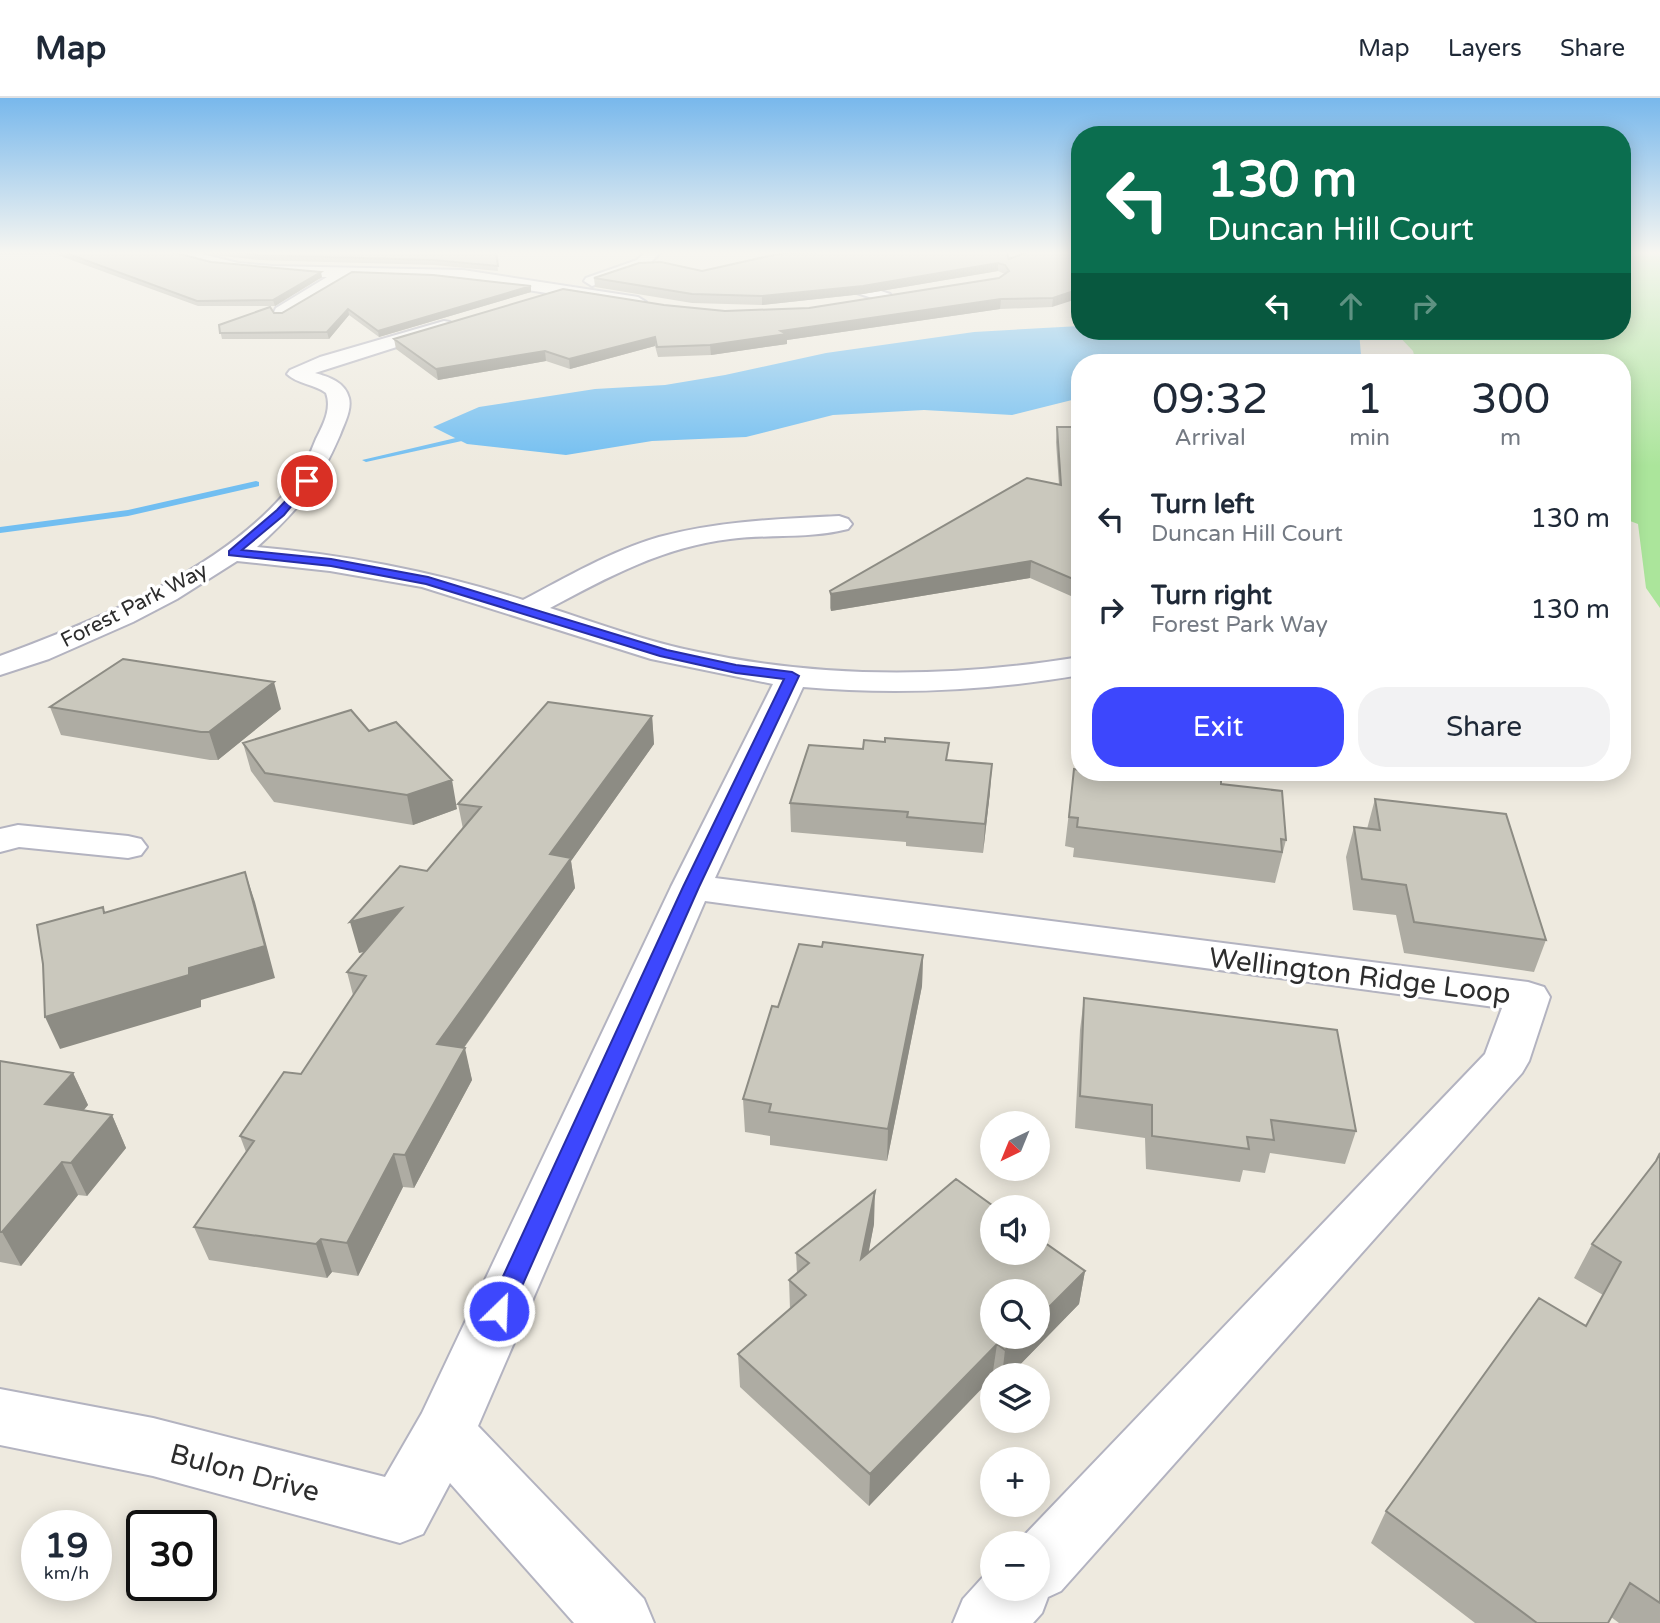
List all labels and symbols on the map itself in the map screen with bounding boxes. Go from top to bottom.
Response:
pin [277,451,337,511]
street label: Forest Park Way [57,558,212,653]
street label: Wellington Ridge Loop [1207,941,1513,1011]
north arrow [980,1111,1050,1181]
position arrow [462,1274,536,1348]
street label: Bulon Drive [166,1437,323,1509]
speed limit sign: 30 [126,1510,217,1601]

